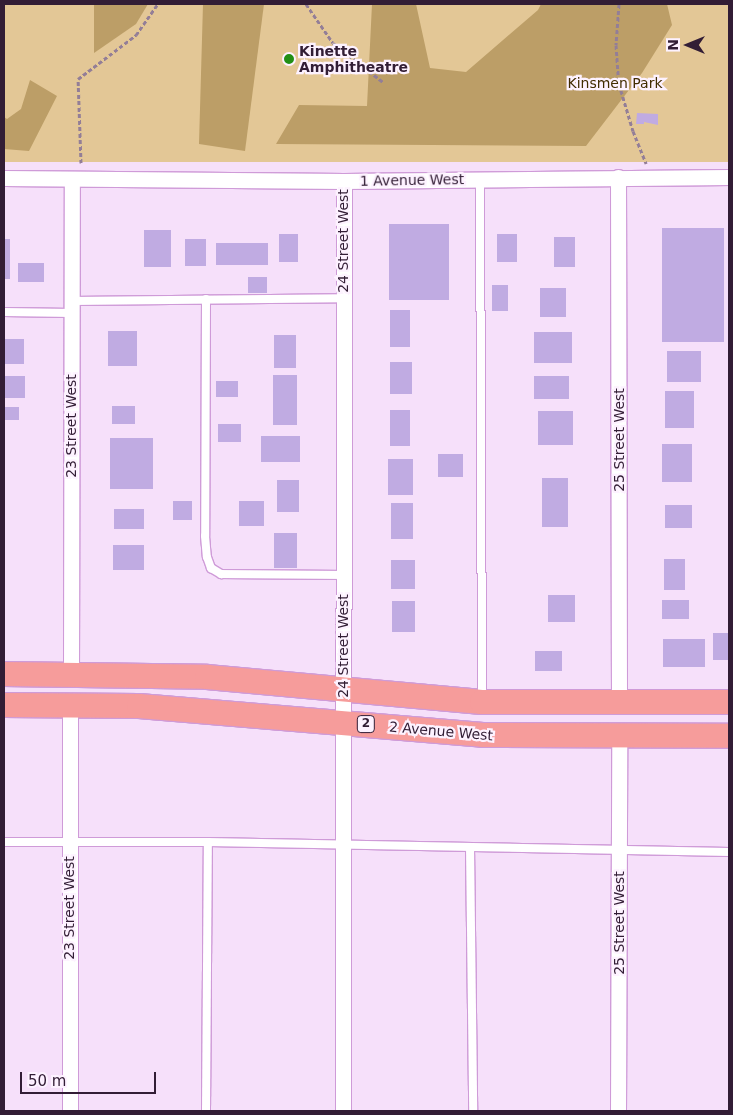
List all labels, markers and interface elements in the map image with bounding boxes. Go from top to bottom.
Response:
north arrow [663,20,713,70]
text: N [665,39,681,51]
place label: Kinette Amphitheatre [299,43,408,75]
marker: Kinette Amphitheatre [283,53,295,65]
park label: Kinsmen Park [567,75,663,91]
street label: 1 Avenue West [360,171,464,189]
street label: 24 Street West [335,189,351,293]
street label: 23 Street West [63,374,79,478]
street label: 25 Street West [611,388,627,492]
street label: 24 Street West [335,594,351,698]
road number: 2 [356,714,376,734]
street label: 2 Avenue West [388,718,494,744]
street label: 23 Street West [61,856,77,960]
street label: 25 Street West [611,871,627,975]
scale bar [22,1062,159,1094]
text: 50 m [28,1072,66,1090]

